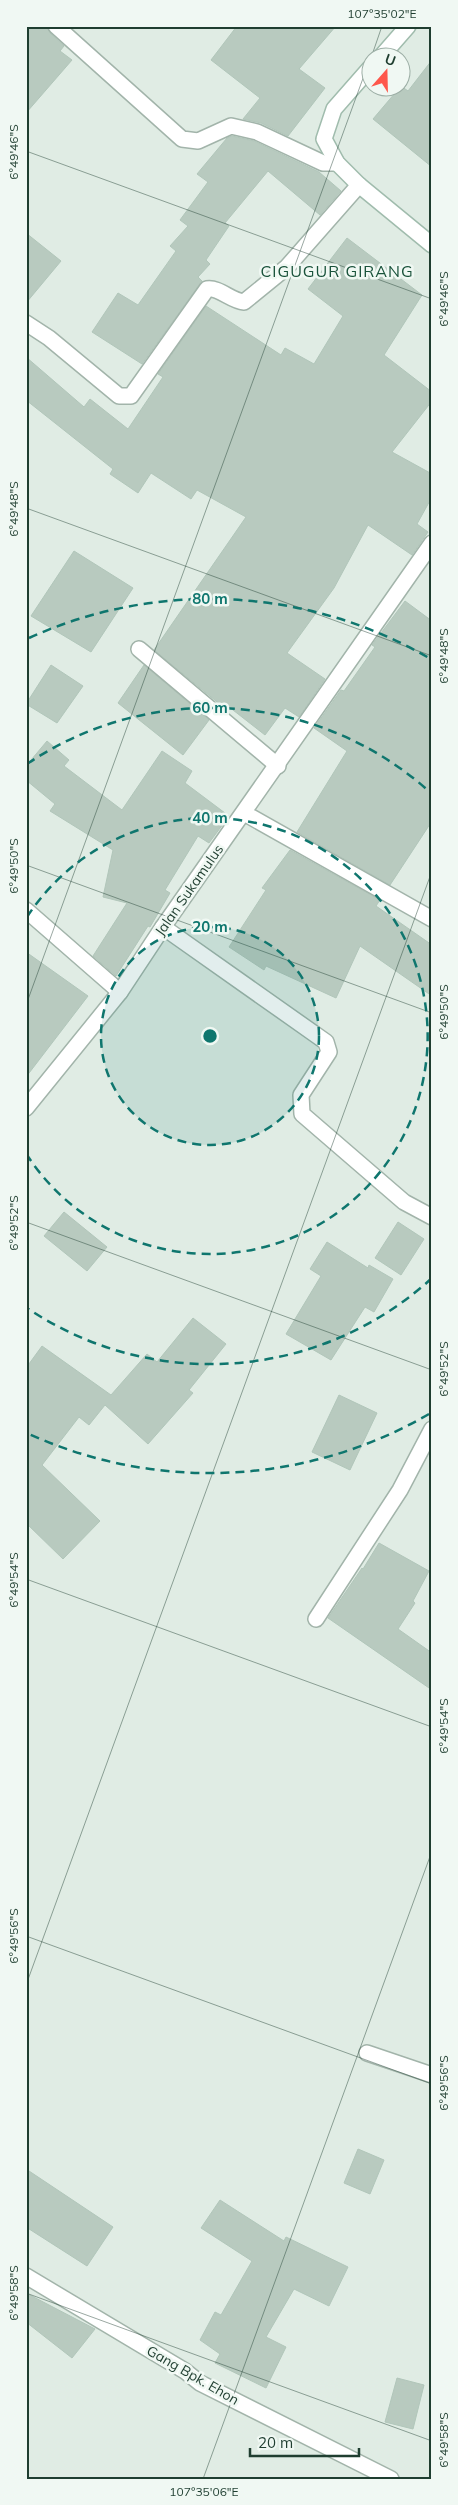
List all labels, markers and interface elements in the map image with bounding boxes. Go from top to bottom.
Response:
text: 107°35'02"E [347,6,417,21]
north arrow [360,48,410,98]
text: U [382,50,398,70]
text: 6°49'46"S [6,124,21,180]
district label: CIGUGUR GIRANG [260,261,414,281]
text: 6°49'46"S [436,271,451,327]
text: 6°49'48"S [6,481,21,537]
text: 80 m [192,589,228,608]
text: 6°49'48"S [436,628,451,684]
text: 60 m [192,698,228,717]
text: 40 m [192,808,228,827]
text: 6°49'50"S [6,838,21,894]
street label: Jalan Sukamulus [151,841,227,939]
text: 20 m [192,917,228,936]
text: 6°49'50"S [436,984,451,1040]
centre of rings [201,1027,219,1045]
text: 6°49'52"S [6,1195,21,1251]
text: 6°49'52"S [436,1341,451,1397]
text: 6°49'54"S [6,1552,21,1608]
text: 6°49'54"S [436,1698,451,1754]
text: 6°49'56"S [6,1908,21,1964]
text: 6°49'56"S [436,2055,451,2111]
text: 6°49'58"S [6,2265,21,2321]
street label: Gang Bpk. Ehon [144,2341,242,2409]
text: 6°49'58"S [436,2412,451,2468]
scale bar [250,2425,359,2457]
text: 20 m [258,2433,293,2452]
text: 107°35'06"E [169,2484,239,2499]

